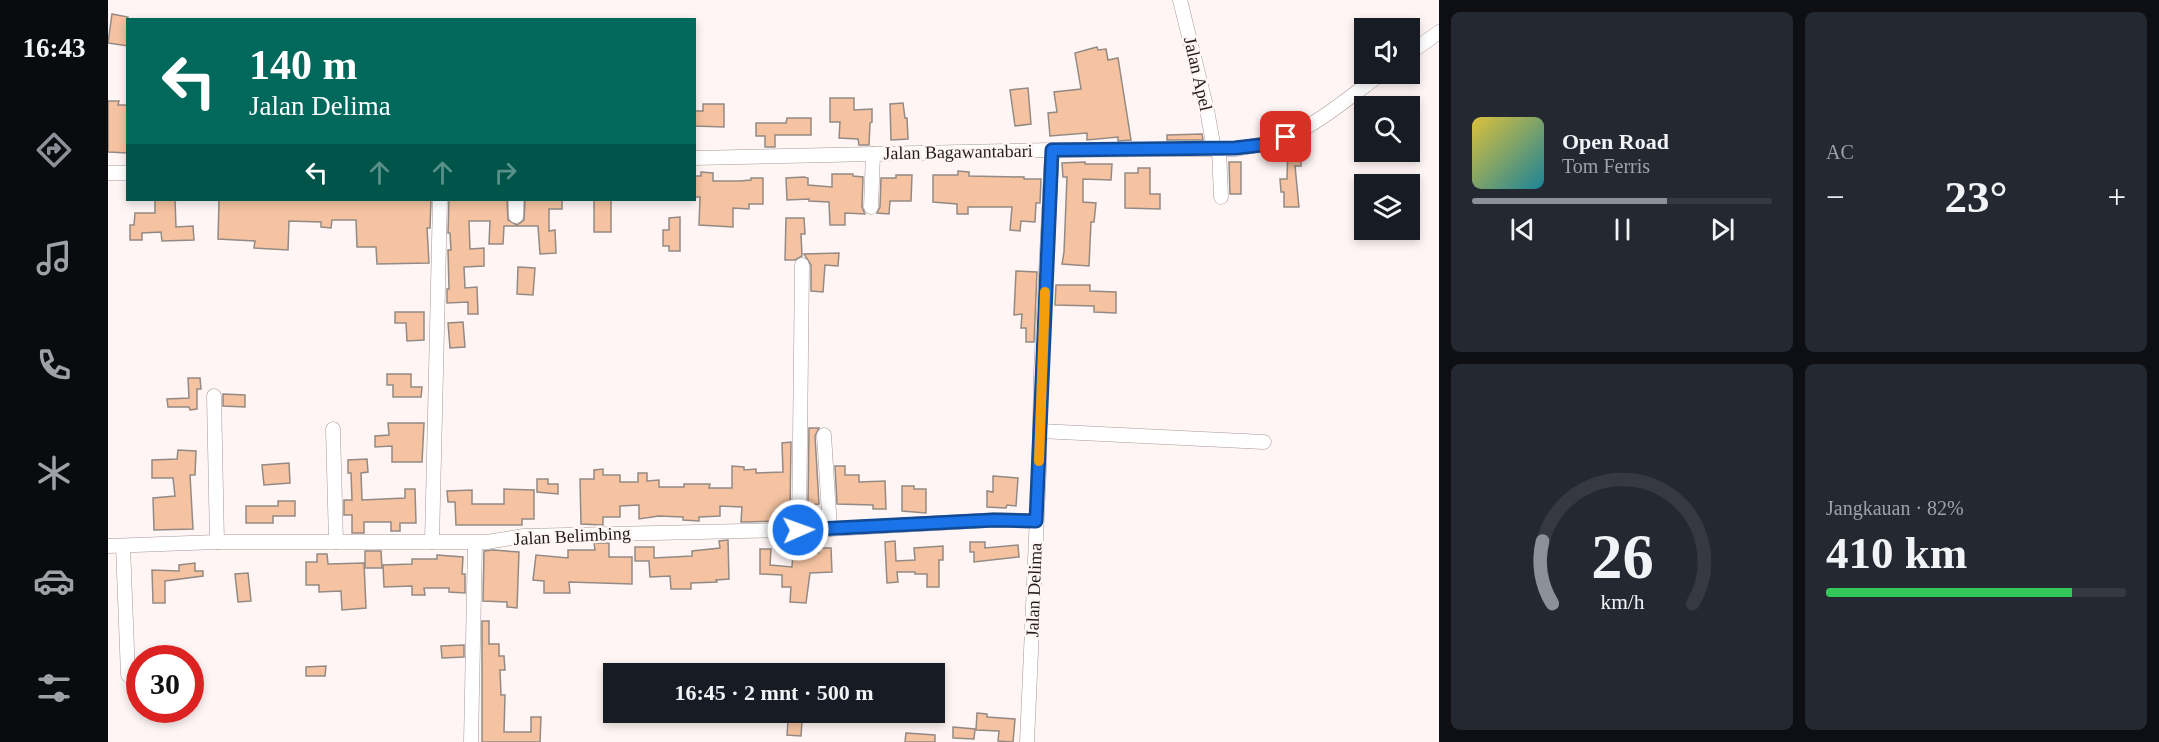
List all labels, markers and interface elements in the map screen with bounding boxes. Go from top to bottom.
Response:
map controls [1354,18,1420,240]
button: sound [1354,18,1420,84]
text: 16:43 [23,33,86,63]
street label: Jalan Apel [1180,35,1216,113]
icon: left [150,42,228,120]
text: 140 m [249,42,358,88]
text: Jalan Delima [249,91,391,121]
button: search [1354,96,1420,162]
pin [1260,111,1311,162]
icon: arrive [1269,120,1302,153]
icon: directions [33,129,75,171]
text: Open Road [1562,129,1669,154]
street label: Jalan Bagawantabari [883,141,1033,163]
text: AC [1826,141,1854,163]
text: Tom Ferris [1562,155,1650,177]
icon: left [300,156,333,189]
icon: ahead [363,156,396,189]
icon: ahead [426,156,459,189]
icon: right [489,156,522,189]
text: 23° [1945,172,2008,222]
button: layers [1354,174,1420,240]
text: − [1826,179,1845,215]
text: + [2107,179,2126,215]
icon: previous [1506,213,1539,246]
icon: pause [1606,213,1639,246]
icon: next [1706,213,1739,246]
icon: music [33,237,75,279]
icon: phone [33,344,75,386]
icon: climate [33,452,75,494]
text: Jangkauan · 82% [1826,497,1964,519]
position arrow [766,498,830,562]
text: 26 [1591,522,1653,591]
street label: Jalan Belimbing [513,523,631,549]
text: 410 km [1826,528,1967,578]
street label: Jalan Delima [1022,542,1046,638]
icon: car [33,560,75,602]
text: km/h [1600,590,1644,614]
speed limit sign: 30 [126,645,204,723]
icon: filters [33,667,75,709]
text: 16:45 · 2 mnt · 500 m [674,680,874,705]

